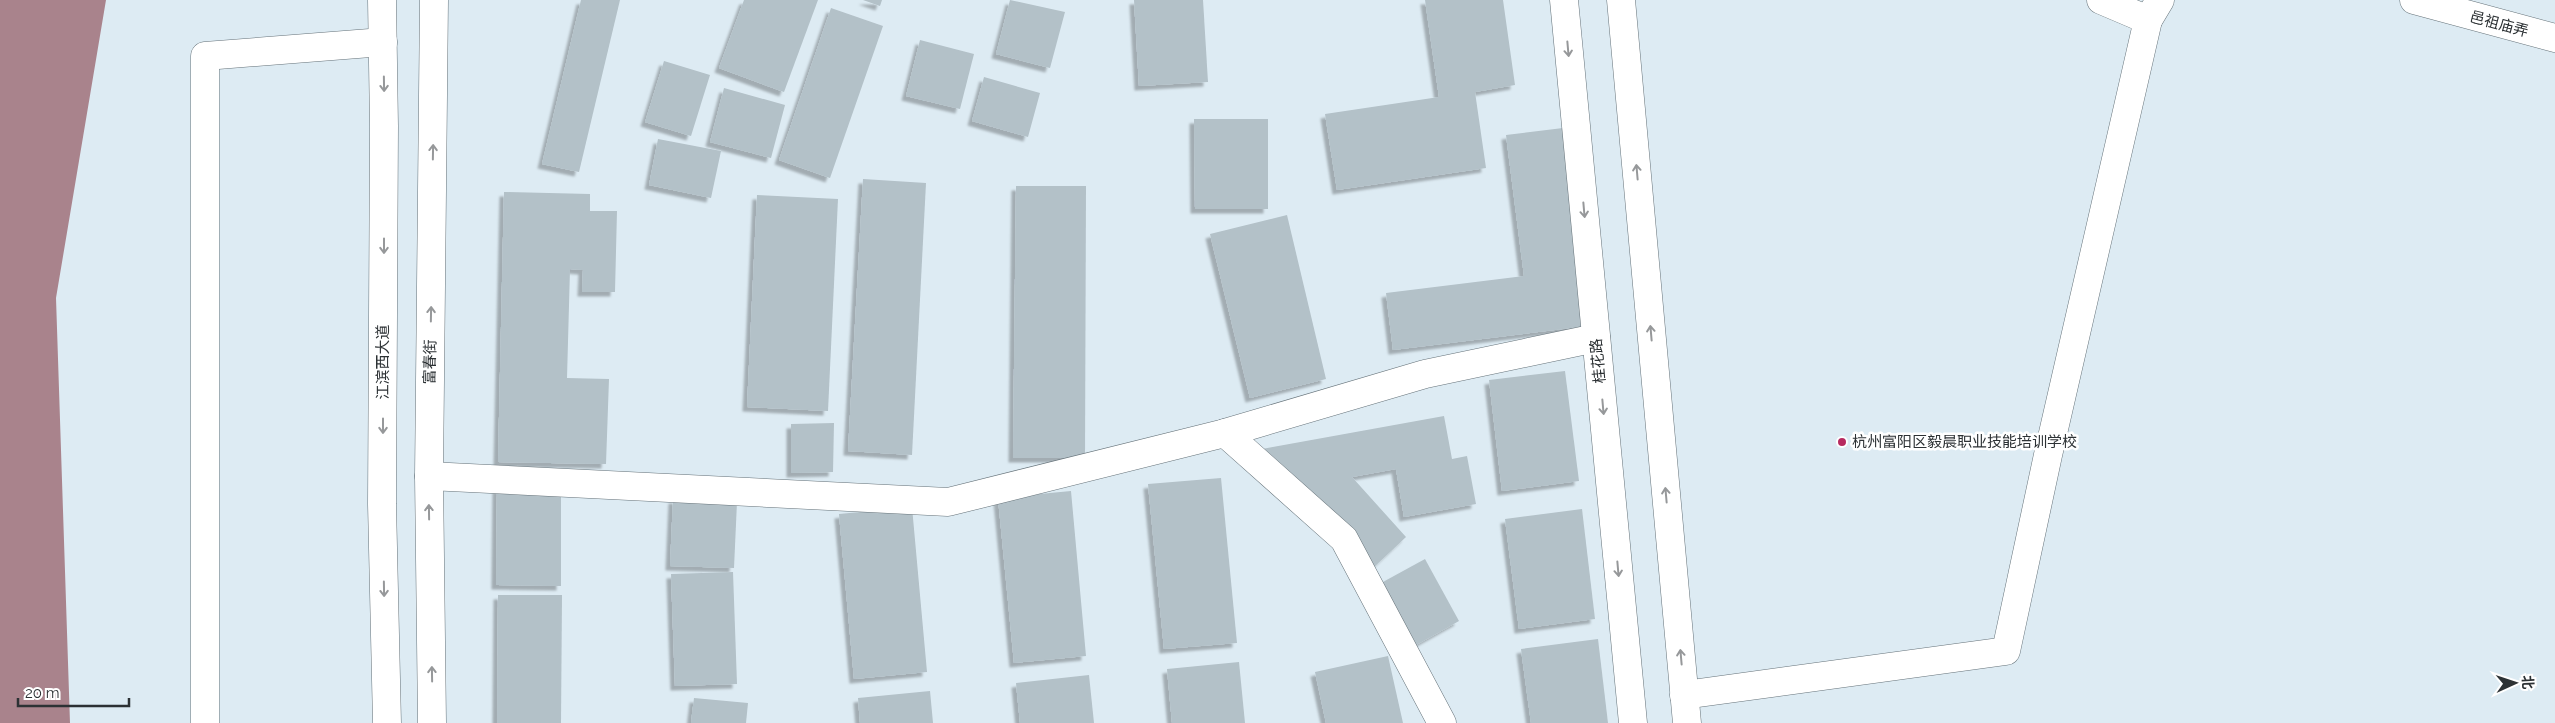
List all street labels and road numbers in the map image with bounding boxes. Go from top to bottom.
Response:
street label: 邑祖庙弄 [2468,8,2530,40]
street label: 江滨西大道 [374,324,392,400]
street label: 桂花路 [1587,338,1609,384]
street label: 富春街 [421,339,439,385]

